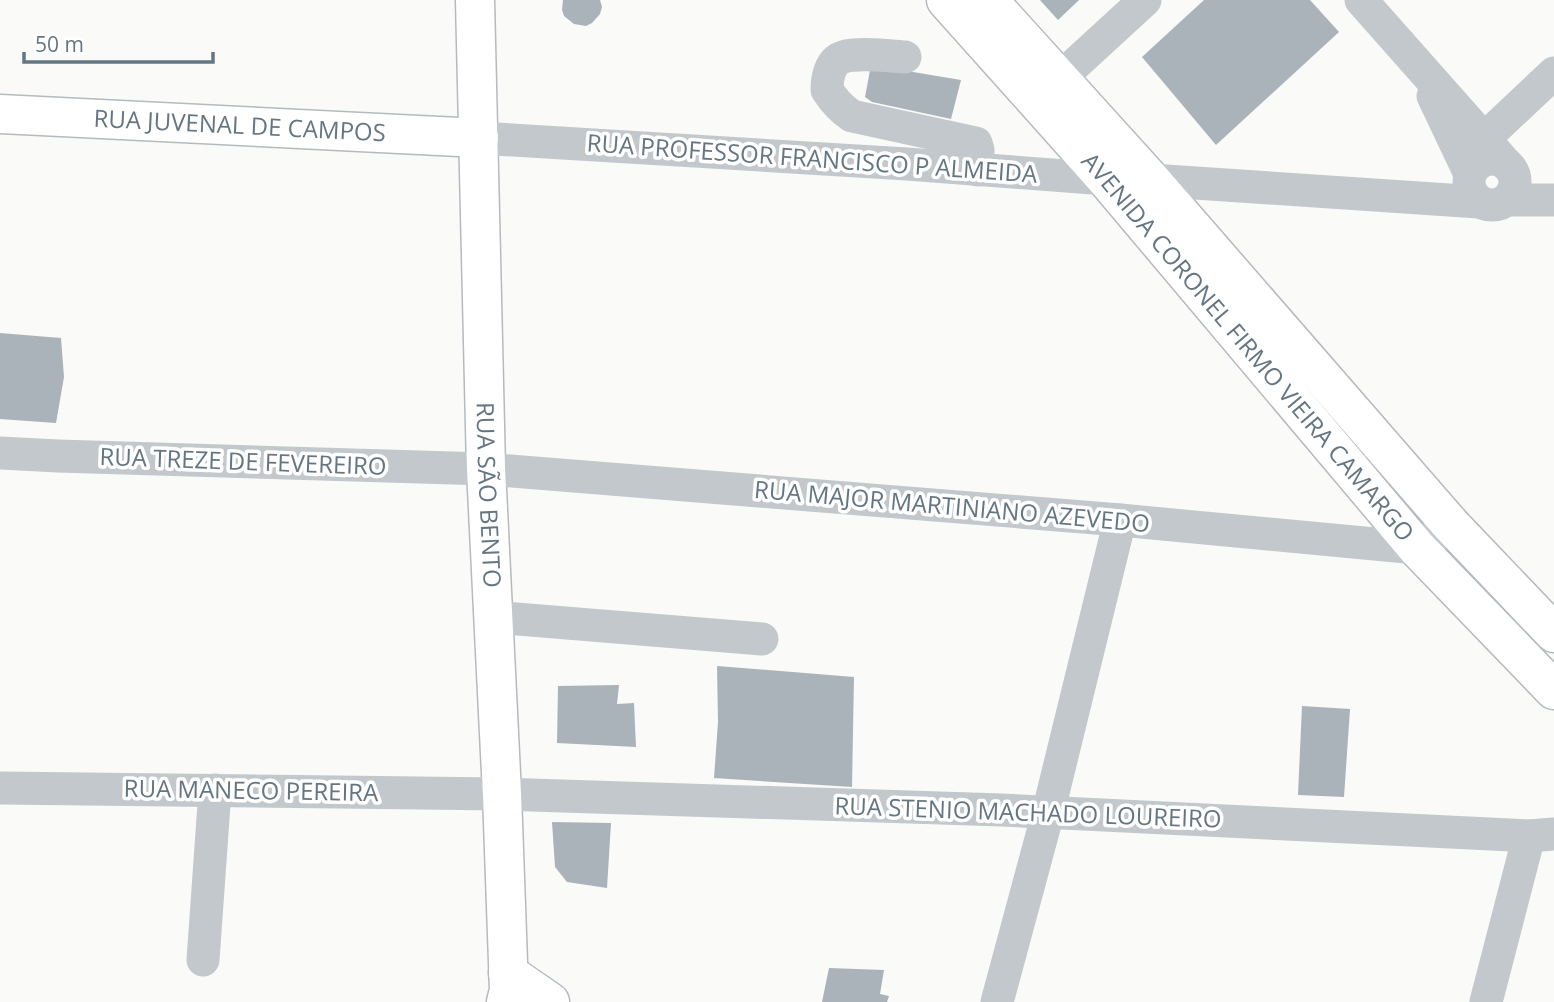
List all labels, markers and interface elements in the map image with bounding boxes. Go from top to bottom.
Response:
scale bar [24,21,214,65]
text: 50 m [35,30,84,58]
street label: RUA JUVENAL DE CAMPOS [93,101,387,148]
street label: RUA PROFESSOR FRANCISCO P ALMEIDA [586,125,1039,190]
street label: AVENIDA CORONEL FIRMO VIEIRA CAMARGO [1075,145,1422,548]
street label: RUA SÃO BENTO [469,402,510,588]
street label: RUA TREZE DE FEVEREIRO [99,439,387,482]
street label: RUA MAJOR MARTINIANO AZEVEDO [753,472,1151,539]
street label: RUA MANECO PEREIRA [123,771,379,808]
street label: RUA STENIO MACHADO LOUREIRO [834,788,1222,835]

